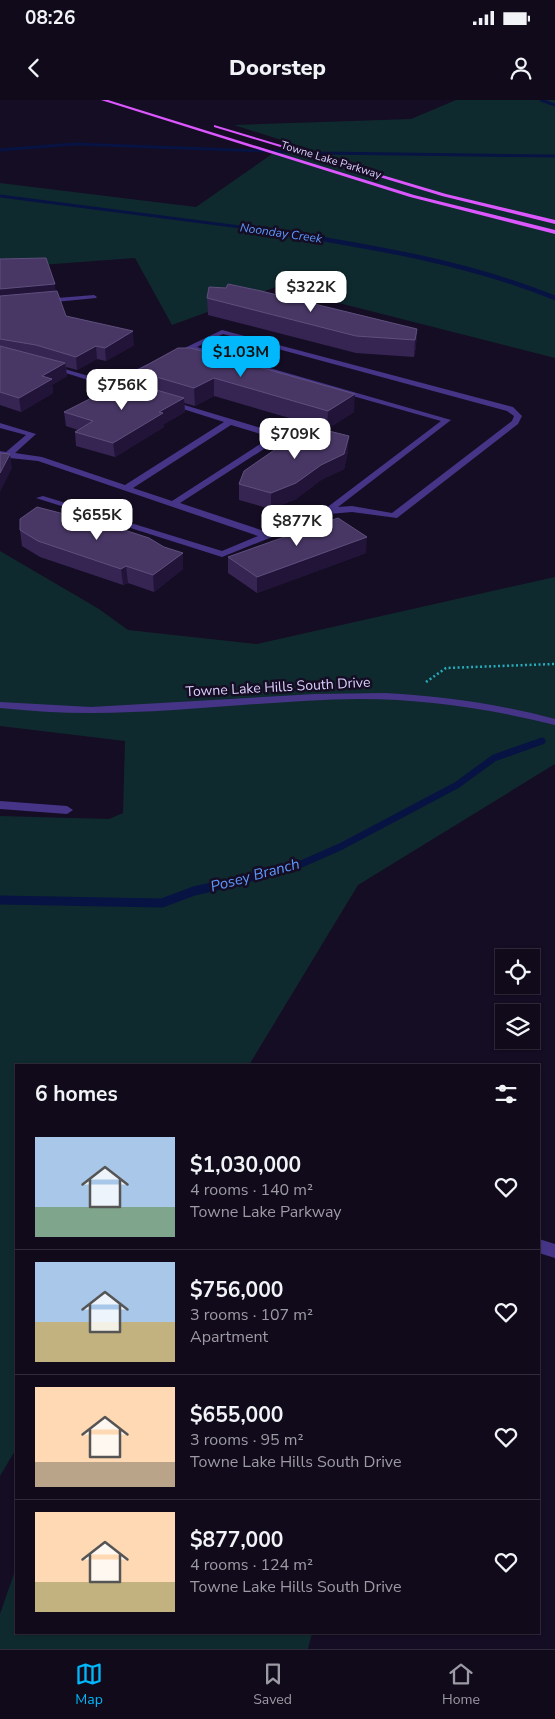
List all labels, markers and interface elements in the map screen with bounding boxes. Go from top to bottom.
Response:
text: 08:26 [25,5,75,31]
text: Doorstep [229,53,326,83]
icon: back [20,54,48,82]
icon: person [507,54,535,82]
street label: Towne Lake Parkway [279,138,383,183]
water label: Noonday Creek [239,219,324,247]
pin: $322K [276,270,346,313]
text: $322K [286,276,336,298]
pin: $1.03M [200,336,282,378]
text: $1.03M [213,341,269,363]
pin: $756K [87,368,157,411]
text: $756K [97,374,147,396]
pin: $709K [260,418,330,460]
text: $709K [270,423,320,445]
pin: $655K [62,498,132,541]
text: $655K [72,504,122,526]
pin: $877K [262,504,332,547]
text: $877K [272,510,322,532]
street label: Towne Lake Hills South Drive [185,673,371,701]
water label: Posey Branch [208,853,302,897]
map controls [495,949,540,1049]
button: locate [495,949,540,994]
button: layers [495,1004,540,1049]
text: 6 homes [35,1080,118,1108]
icon: filters [492,1080,520,1108]
text: $1,030,000 [190,1151,301,1179]
icon: home [75,1157,135,1217]
icon: heart [492,1173,520,1201]
text: 4 rooms · 140 m² [190,1179,313,1201]
text: Towne Lake Parkway [190,1201,342,1223]
text: $756,000 [190,1276,283,1304]
icon: home [75,1282,135,1342]
icon: heart [492,1298,520,1326]
text: 3 rooms · 107 m² [190,1304,313,1326]
text: Apartment [190,1326,268,1348]
text: $655,000 [190,1401,283,1429]
icon: home [75,1407,135,1467]
icon: heart [492,1423,520,1451]
text: 3 rooms · 95 m² [190,1429,303,1451]
text: Towne Lake Hills South Drive [190,1451,402,1473]
text: $877,000 [190,1526,283,1554]
icon: home [75,1532,135,1592]
icon: heart [492,1548,520,1576]
text: 4 rooms · 124 m² [190,1554,313,1576]
text: Towne Lake Hills South Drive [190,1576,402,1598]
tab: Map [75,1660,103,1709]
tab: Saved [253,1660,292,1709]
tab: Home [442,1660,480,1709]

